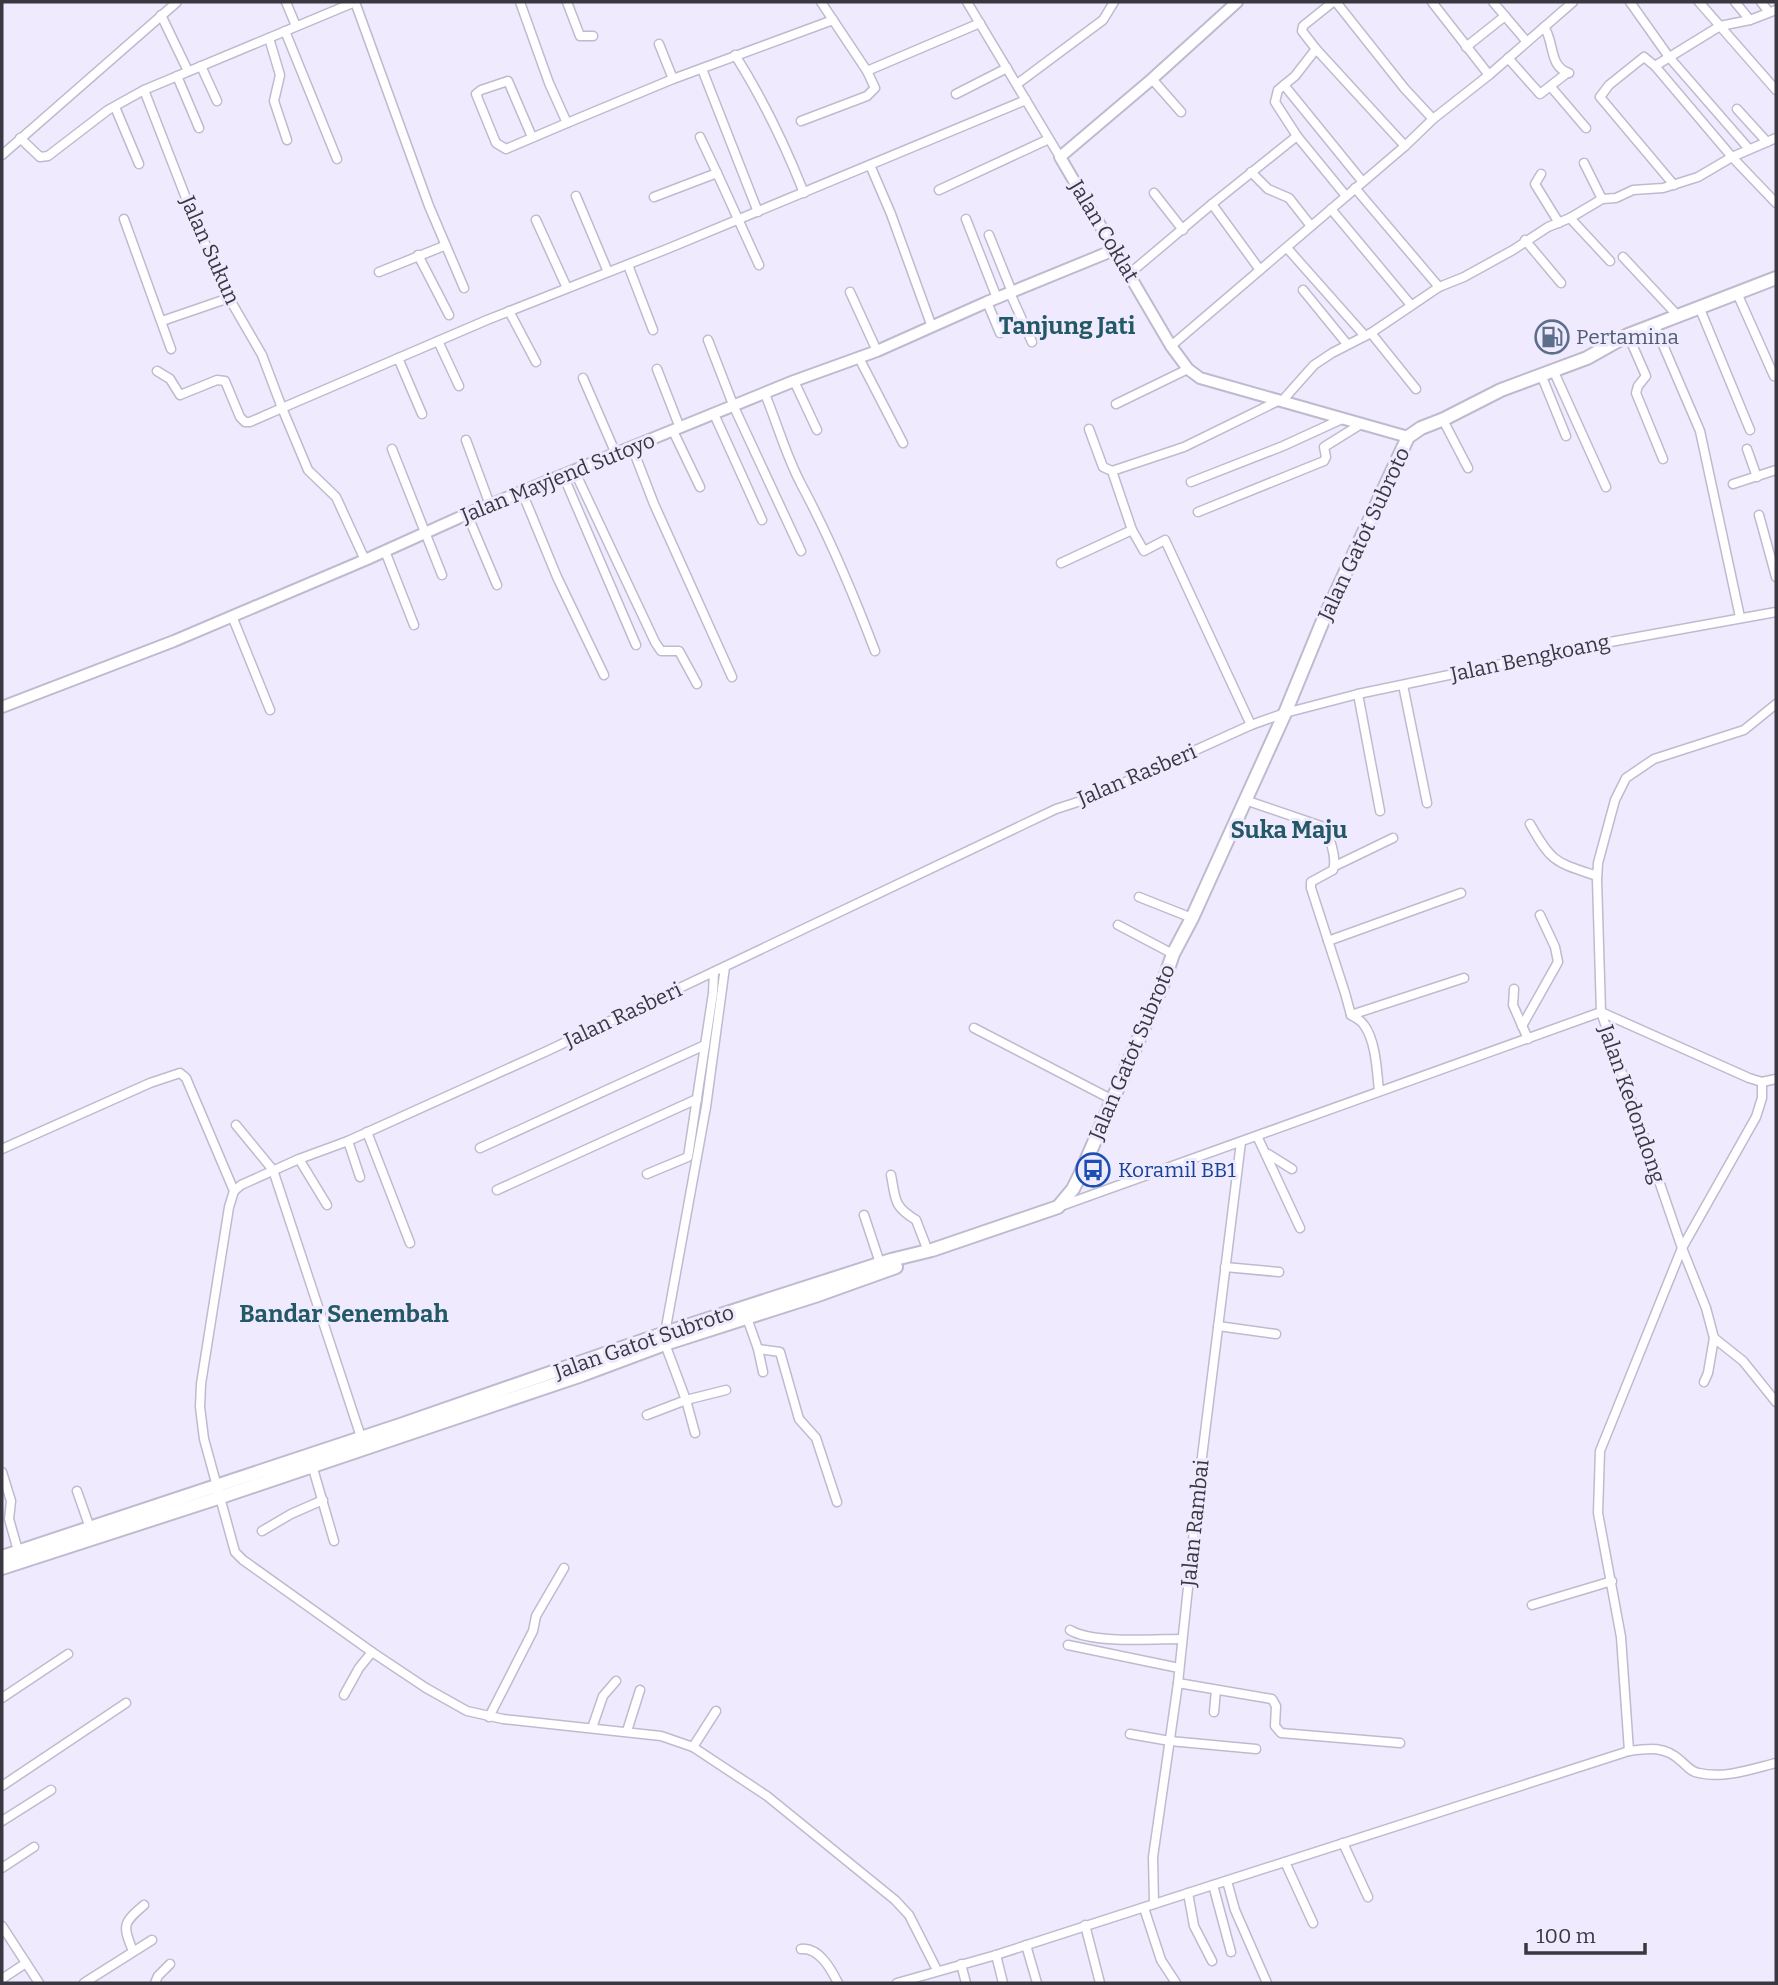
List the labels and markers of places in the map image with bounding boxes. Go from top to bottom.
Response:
fuel station icon: Pertamina [1533,318,1571,356]
place label: Pertamina [1576,324,1679,350]
bus stop icon: Koramil BB1 [1074,1151,1112,1189]
place label: Koramil BB1 [1118,1157,1236,1183]

